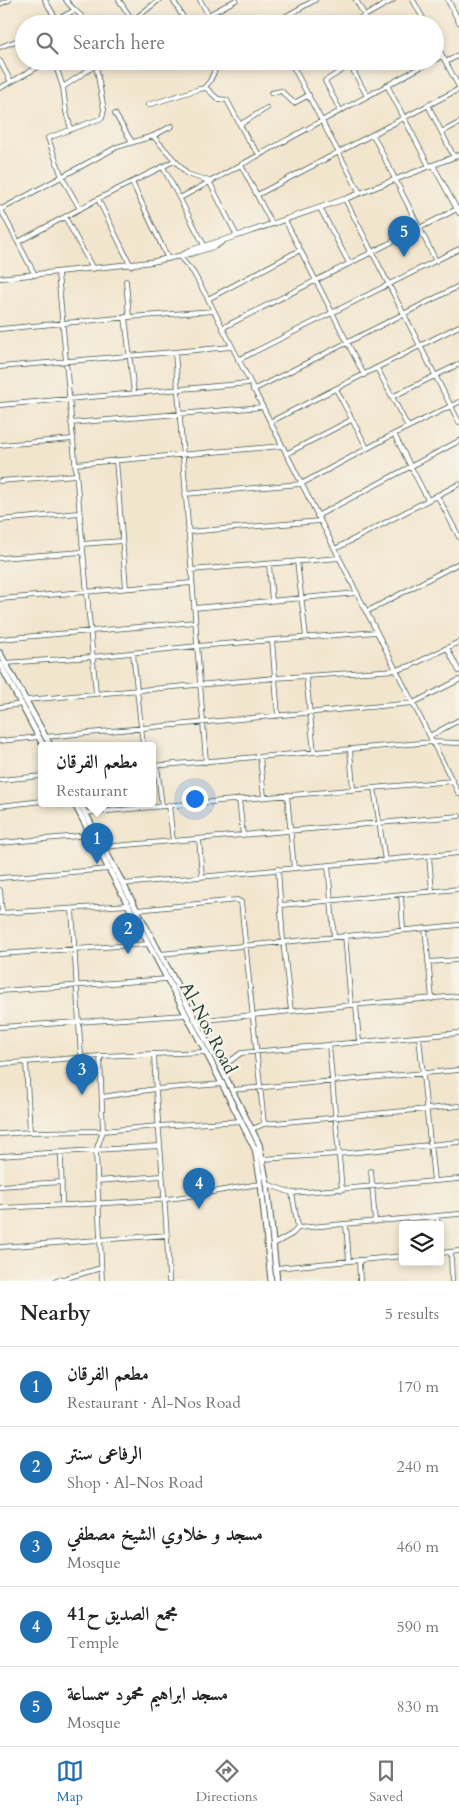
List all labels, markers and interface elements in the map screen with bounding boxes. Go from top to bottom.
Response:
search box [15,15,444,70]
icon: search [33,29,61,57]
text: Search here [73,30,165,56]
pin: 5 [388,216,420,257]
popup [38,742,156,807]
text: مطعم الفرقان [56,749,138,775]
text: Restaurant [56,780,127,802]
your location [182,786,208,812]
pin: 1 [81,823,113,864]
pin: 2 [112,913,144,954]
street label: Al-Nos Road [173,978,243,1079]
pin: 3 [66,1054,98,1095]
pin: 4 [183,1168,215,1209]
map controls [399,1221,444,1266]
button: layers [399,1221,444,1266]
text: Nearby [20,1299,91,1328]
text: 5 results [385,1303,439,1325]
text: مطعم الفرقان [67,1361,149,1387]
text: 1 [32,1376,40,1398]
text: 170 m [397,1376,439,1398]
text: Restaurant · Al-Nos Road [67,1392,241,1414]
text: الرفاعى سنتر [67,1441,142,1467]
text: 2 [32,1456,40,1478]
text: 240 m [397,1456,439,1478]
text: Shop · Al-Nos Road [67,1472,203,1494]
text: مسجد و خلاوي الشيخ مصطفي [67,1521,263,1547]
text: 3 [32,1536,40,1558]
text: 460 m [397,1536,439,1558]
text: Mosque [67,1552,121,1574]
text: مجمع الصديق ح41 [67,1601,178,1627]
text: 4 [32,1616,40,1638]
text: 590 m [397,1616,439,1638]
text: Temple [67,1632,119,1654]
text: مسجد ابراهيم محمود سمساعة [67,1681,228,1707]
text: 5 [32,1696,40,1718]
text: 830 m [397,1696,439,1718]
text: Mosque [67,1712,121,1734]
tab: Map [56,1757,84,1806]
tab: Directions [196,1757,257,1806]
tab: Saved [369,1757,403,1806]

